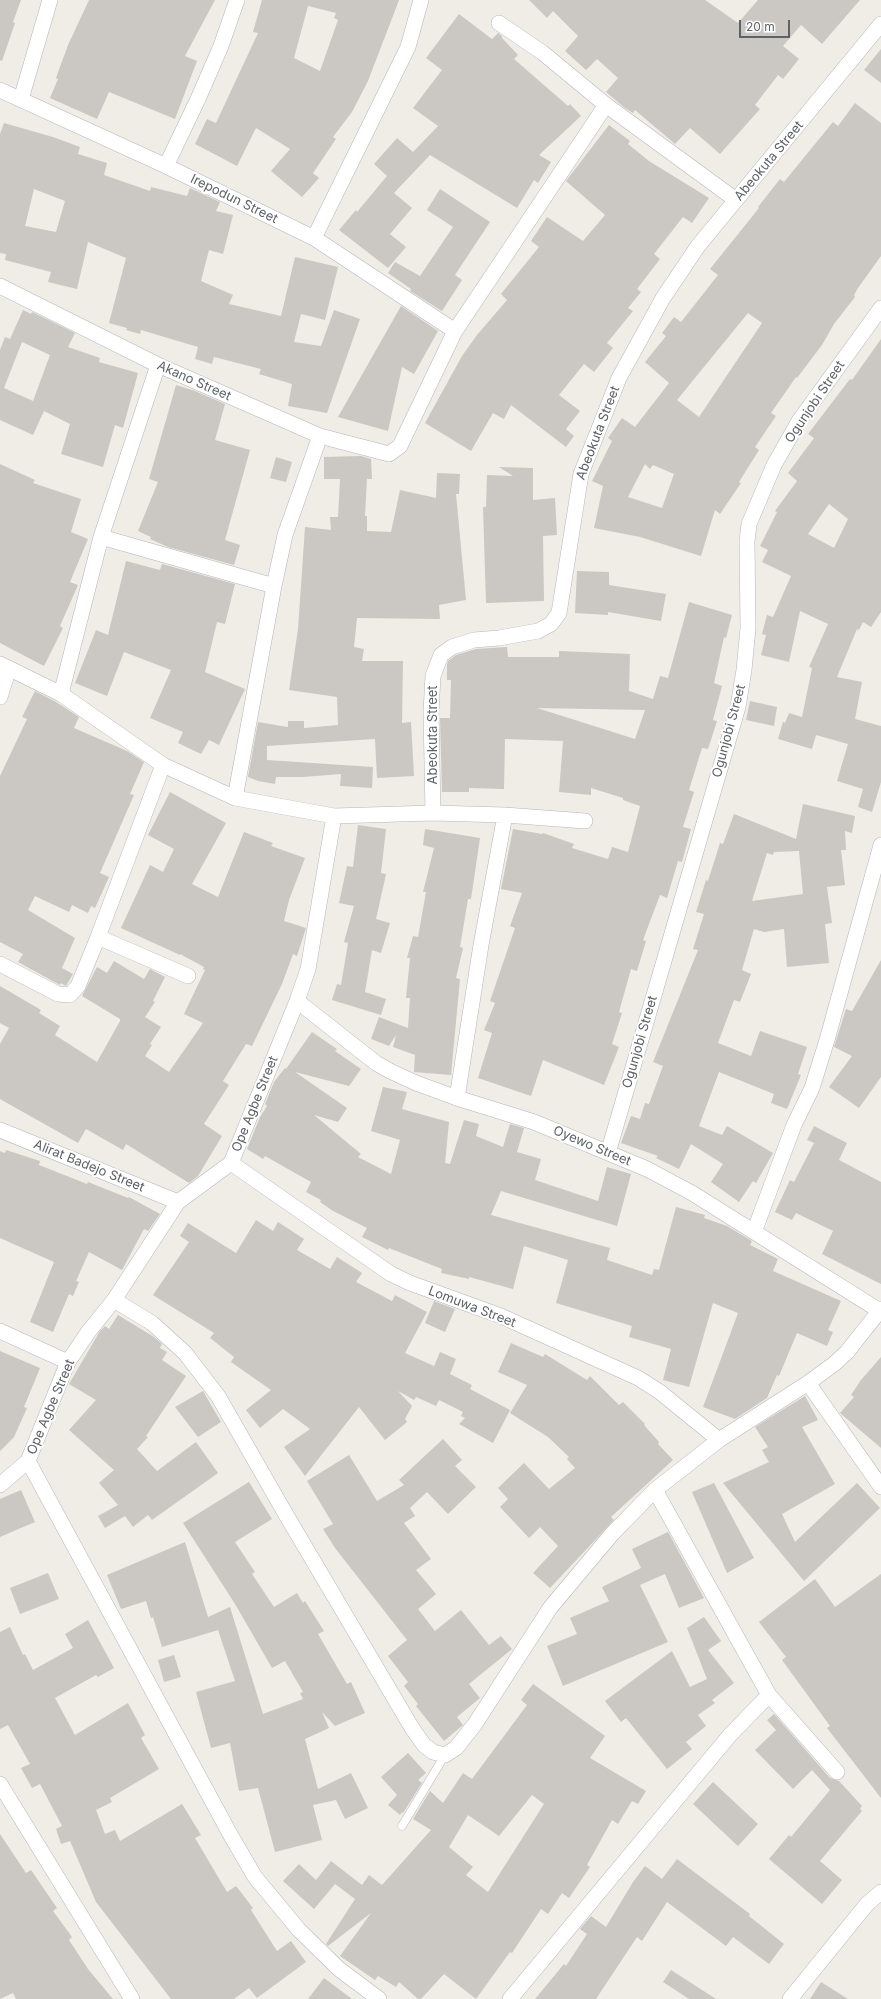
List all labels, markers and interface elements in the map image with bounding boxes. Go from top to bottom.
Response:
scale bar [741,12,792,38]
text: 20 m [746,19,775,34]
street label: Abeokuta Street [731,118,807,204]
street label: Irepodun Street [188,171,280,227]
street label: Akano Street [155,358,233,404]
street label: Ogunjobi Street [782,358,848,446]
street label: Abeokuta Street [573,384,623,482]
street label: Ogunjobi Street [709,683,749,779]
street label: Abeokuta Street [425,685,441,785]
street label: Ogunjobi Street [619,994,661,1090]
street label: Ope Agbe Street [229,1054,281,1154]
street label: Oyewo Street [551,1123,633,1169]
street label: Alirat Badejo Street [31,1137,147,1195]
street label: Lomuwa Street [426,1283,518,1331]
street label: Ope Agbe Street [24,1357,78,1457]

